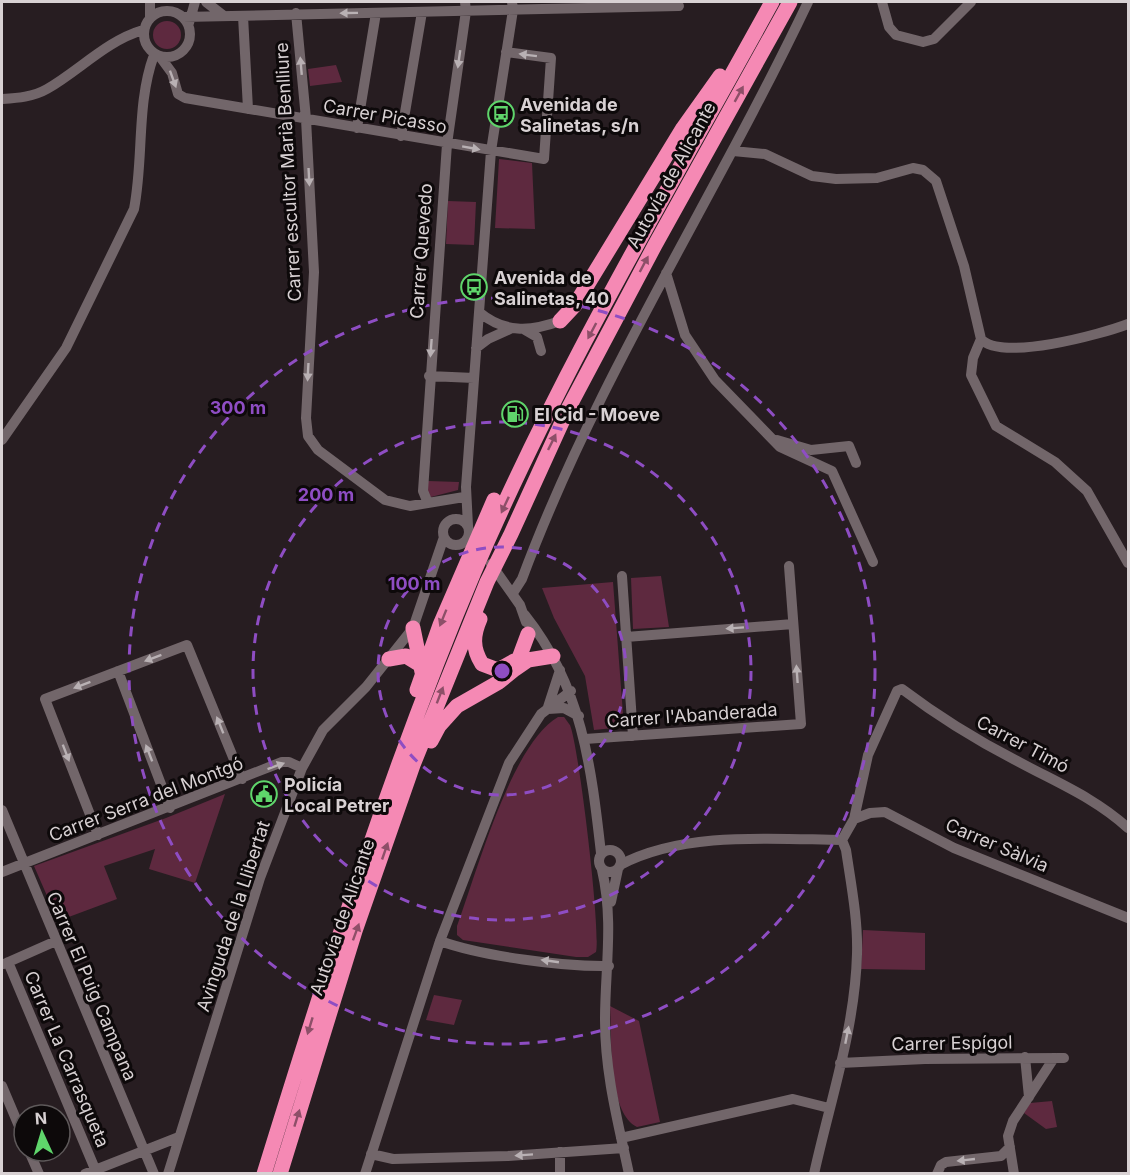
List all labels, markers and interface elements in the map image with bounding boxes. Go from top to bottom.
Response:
one-way arrow [340,8,359,18]
street label: Carrer escultor Marià Benlliure [271,42,305,302]
one-way arrow [454,50,463,69]
one-way arrow [519,50,538,59]
one-way arrow [296,57,306,76]
one-way arrow [168,70,178,88]
one-way arrow [734,85,744,102]
place label: Avenida de Salinetas, s/n [520,94,639,136]
street label: Carrer Picasso [321,95,449,137]
street label: Autovía de Alicante [622,98,720,252]
bus stop icon: Avenida de Salinetas, s/n [486,99,516,129]
one-way arrow [461,144,480,153]
one-way arrow [304,168,314,187]
street label: Carrer Quevedo [406,183,436,319]
one-way arrow [639,255,649,272]
place label: Avenida de Salinetas, 40 [494,267,609,309]
bus stop icon: Avenida de Salinetas, 40 [459,272,489,302]
one-way arrow [587,322,597,339]
one-way arrow [426,339,435,358]
one-way arrow [304,363,313,382]
text: 300 m [210,397,266,418]
fuel station icon: El Cid - Moeve [500,399,530,429]
place label: El Cid - Moeve [534,404,660,425]
one-way arrow [548,434,557,451]
text: 200 m [298,484,354,505]
one-way arrow [501,497,510,514]
text: 100 m [388,573,440,594]
one-way arrow [438,610,448,628]
one-way arrow [725,623,744,633]
one-way arrow [143,653,161,663]
centre of rings [492,661,512,681]
one-way arrow [792,664,802,683]
one-way arrow [73,681,91,690]
one-way arrow [436,686,446,704]
street label: Carrer l'Abanderada [606,699,778,731]
street label: Carrer Timó [973,711,1073,777]
one-way arrow [215,716,224,734]
one-way arrow [144,744,154,762]
one-way arrow [62,745,72,763]
street label: Carrer Serra del Montgó [46,752,246,846]
one-way arrow [267,760,285,770]
place label: Policía Local Petrer [284,774,389,816]
public building icon: Policía Local Petrer [249,779,279,809]
street label: Carrer Sàlvia [942,814,1052,876]
street label: Avinguda de la Llibertat [192,818,274,1014]
street label: Autovía de Alicante [305,836,379,998]
one-way arrow [381,842,391,860]
street label: Carrer El Puig Campana [43,888,141,1084]
one-way arrow [351,922,361,940]
one-way arrow [541,957,560,966]
street label: Carrer La Carrasqueta [20,968,114,1150]
one-way arrow [305,1017,314,1035]
one-way arrow [843,1025,852,1044]
street label: Carrer Espígol [891,1031,1013,1055]
north arrow [12,1103,72,1163]
text: N [34,1108,48,1128]
one-way arrow [293,1109,302,1127]
one-way arrow [514,1150,533,1159]
one-way arrow [956,1155,975,1165]

